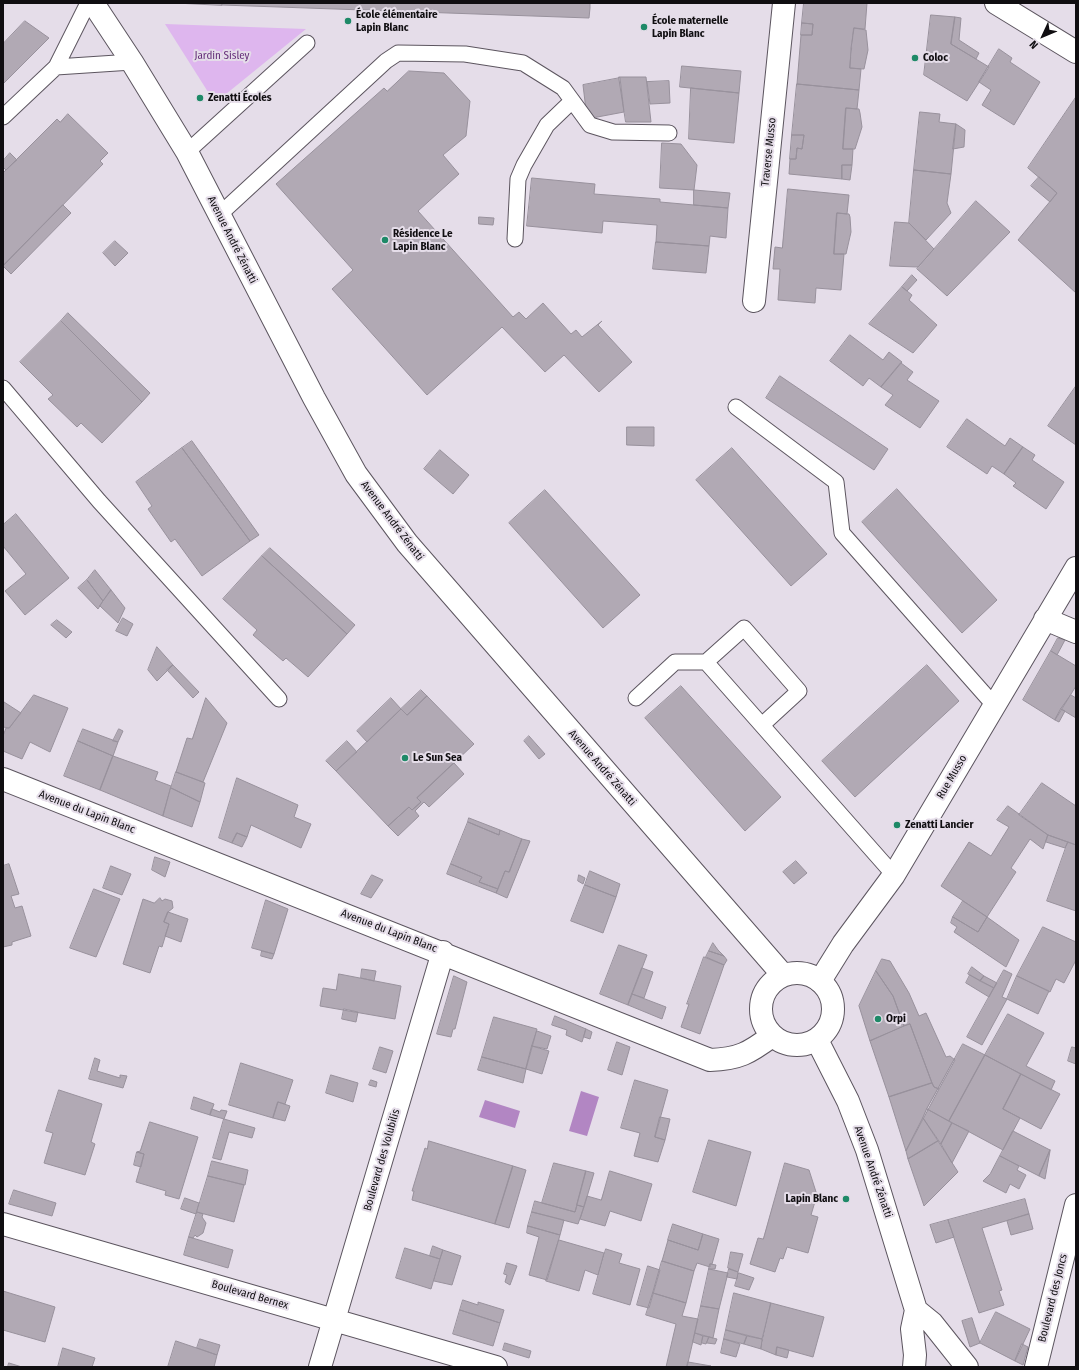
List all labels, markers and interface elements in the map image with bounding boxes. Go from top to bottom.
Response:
place label: École élémentaire Lapin Blanc [356,8,437,34]
place label: École maternelle Lapin Blanc [652,14,728,40]
marker: École élémentaire Lapin Blanc [343,16,353,26]
north arrow [1023,16,1063,56]
marker: École maternelle Lapin Blanc [639,22,649,32]
text: N [1027,38,1041,52]
park label: Jardin Sisley [194,49,250,63]
place label: Coloc [923,51,948,65]
marker: Coloc [910,53,920,63]
place label: Zenatti Écoles [208,91,272,105]
marker: Zenatti Écoles [195,93,205,103]
street label: Traverse Musso [759,117,779,187]
street label: Avenue André Zénatti [204,194,260,286]
place label: Résidence Le Lapin Blanc [393,227,453,253]
marker: Résidence Le Lapin Blanc [380,235,390,245]
street label: Avenue André Zénatti [358,479,426,563]
street label: Avenue André Zénatti [565,727,639,809]
place label: Le Sun Sea [413,751,462,765]
marker: Le Sun Sea [400,753,410,763]
street label: Rue Musso [934,753,970,801]
street label: Avenue du Lapin Blanc [37,788,137,836]
place label: Zenatti Lancier [905,818,973,832]
marker: Zenatti Lancier [892,820,902,830]
street label: Avenue du Lapin Blanc [339,907,439,955]
place label: Orpi [886,1012,906,1026]
marker: Orpi [873,1014,883,1024]
street label: Boulevard des Volubilis [361,1108,403,1212]
street label: Avenue André Zénatti [851,1124,895,1220]
place label: Lapin Blanc [785,1192,838,1206]
marker: Lapin Blanc [841,1194,851,1204]
street label: Boulevard des Joncs [1036,1252,1070,1344]
street label: Boulevard Bernex [210,1278,290,1312]

